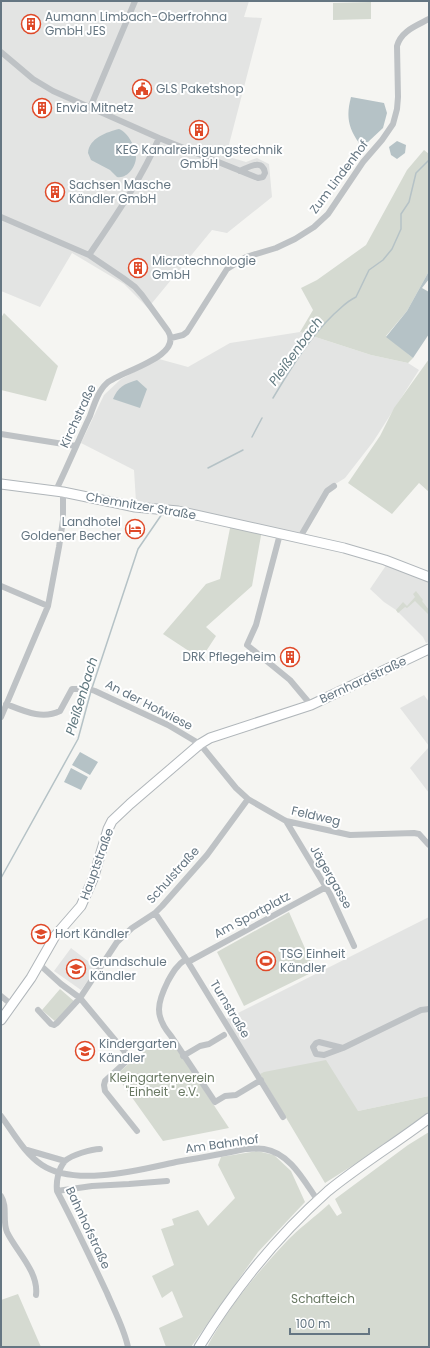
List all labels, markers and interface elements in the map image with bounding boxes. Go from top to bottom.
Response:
place label: Aumann Limbach-Oberfrohna GmbH JES [45,8,227,39]
building icon: Aumann Limbach-Oberfrohna GmbH JES [20,13,42,35]
public building icon: GLS Paketshop [131,78,153,100]
place label: GLS Paketshop [156,80,244,97]
building icon: Envia Mitnetz [31,97,53,119]
place label: Envia Mitnetz [56,99,133,116]
building icon: KEG Kanalreinigungstechnik GmbH [188,119,210,141]
street label: Zum Lindenhof [305,136,372,217]
place label: KEG Kanalreinigungstechnik GmbH [116,141,283,172]
place label: Sachsen Masche Kändler GmbH [69,176,171,207]
building icon: Sachsen Masche Kändler GmbH [44,181,66,203]
place label: Microtechnologie GmbH [152,252,256,283]
building icon: Microtechnologie GmbH [127,257,149,279]
water label: Pleißenbach [264,313,327,390]
street label: Kirchstraße [55,381,100,450]
street label: Chemnitzer Straße [84,487,198,524]
place label: Landhotel Goldener Becher [21,513,122,544]
hotel icon: Landhotel Goldener Becher [124,518,146,540]
building icon: DRK Pflegeheim [279,646,301,668]
place label: DRK Pflegeheim [183,648,276,665]
street label: Bernhardstraße [317,652,409,707]
water label: Pleißenbach [61,655,102,738]
street label: An der Hofwiese [103,675,196,734]
street label: Feldweg [290,802,342,829]
street label: Hauptstraße [76,825,117,902]
street label: Schulstraße [142,842,203,907]
street label: Jägergasse [306,842,356,912]
street label: Am Sportplatz [211,887,293,942]
school or university icon: Hort Kändler [30,923,52,945]
place label: Hort Kändler [55,925,130,942]
place label: TSG Einheit Kändler [280,945,345,976]
sports icon: TSG Einheit Kändler [255,950,277,972]
place label: Grundschule Kändler [90,953,167,984]
school or university icon: Grundschule Kändler [65,958,87,980]
street label: Turnstraße [206,976,254,1041]
place label: Kindergarten Kändler [99,1035,177,1066]
school or university icon: Kindergarten Kändler [74,1040,96,1062]
park label: Kleingartenverein "Einheit " e.V. [109,1069,215,1100]
street label: Am Bahnhof [184,1130,260,1157]
street label: Bahnhofstraße [62,1184,115,1272]
park label: Schafteich [291,1290,355,1307]
scale bar [290,1310,369,1336]
text: 100 m [296,1315,330,1332]

